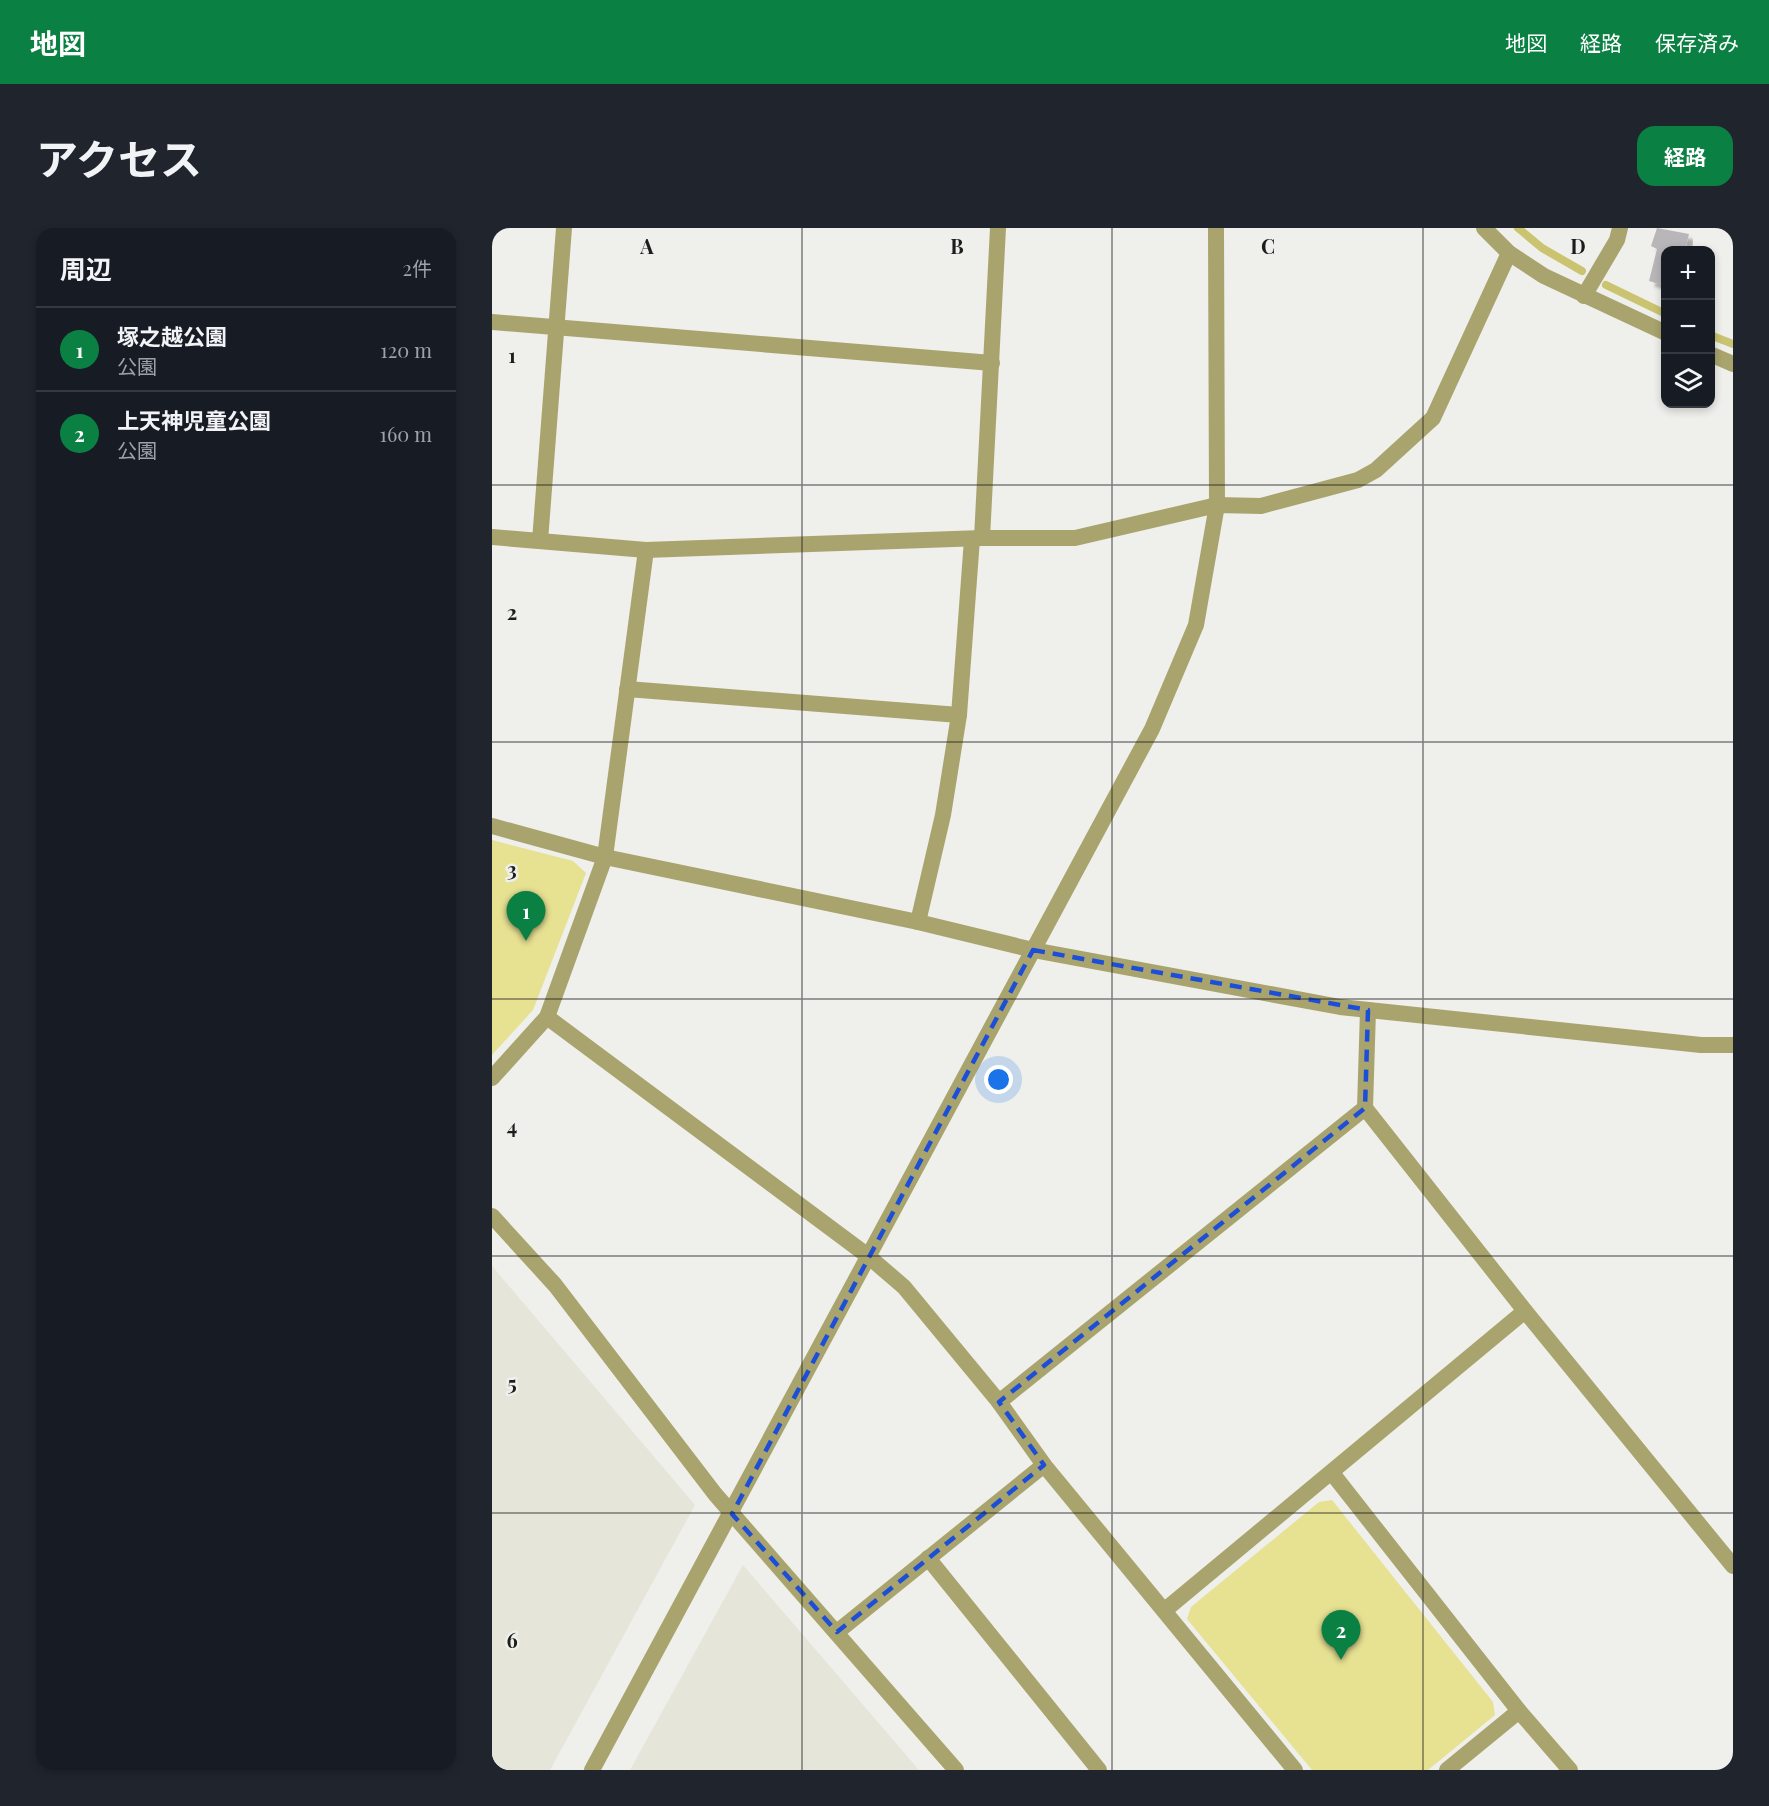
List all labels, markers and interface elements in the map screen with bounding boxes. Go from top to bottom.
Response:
text: 地図 [30,24,86,61]
text: 地図 [1505,28,1547,56]
text: 経路 [1580,28,1622,56]
text: 保存済み [1655,28,1739,56]
button: 経路 [1637,126,1733,186]
text: アクセス [36,130,202,186]
text: A [639,232,654,259]
text: B [950,232,964,259]
text: C [1261,232,1275,259]
text: D [1570,232,1586,259]
map controls [1661,246,1715,408]
button: + [1661,246,1715,300]
text: 周辺 [60,251,112,286]
text: 2件 [402,254,432,281]
button: − [1661,300,1715,354]
text: 塚之越公園 [117,321,227,351]
text: 1 [76,336,83,363]
text: 120 m [380,336,432,363]
text: 1 [508,341,516,368]
text: 公園 [117,352,157,379]
button: layers [1661,354,1715,408]
text: 上天神児童公園 [117,405,271,435]
text: 2 [74,420,85,447]
text: 160 m [380,420,432,447]
text: 公園 [117,436,157,463]
text: 2 [507,598,517,625]
text: 3 [507,855,517,882]
pin: 1 [507,892,546,941]
your location [984,1065,1013,1094]
text: 4 [507,1112,517,1139]
text: 5 [507,1369,517,1396]
pin: 2 [1322,1610,1360,1660]
text: 6 [506,1626,518,1653]

